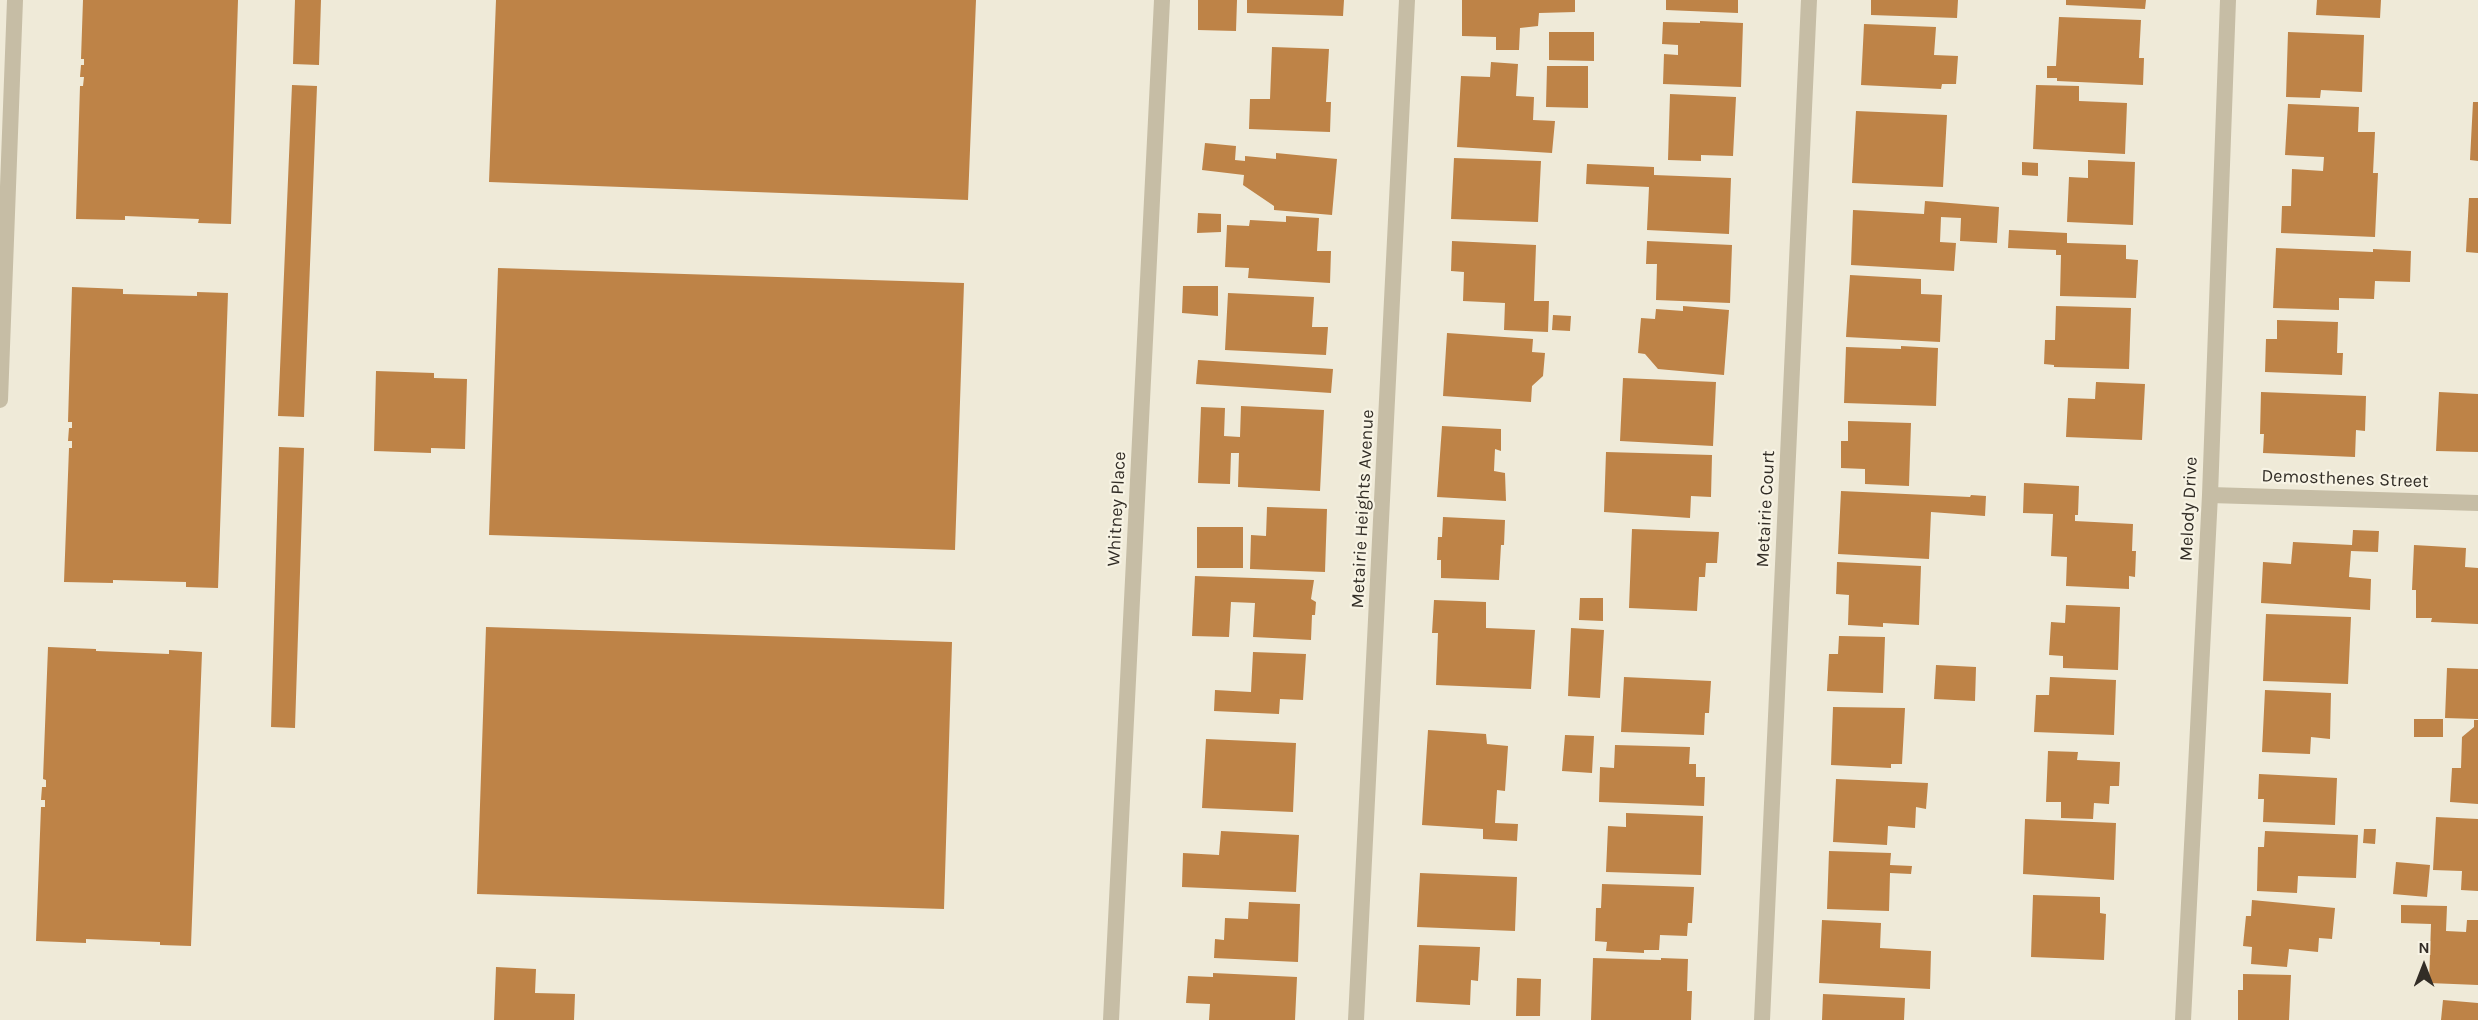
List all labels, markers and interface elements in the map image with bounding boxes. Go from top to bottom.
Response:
street label: Metairie Heights Avenue [1347,409,1379,609]
street label: Metairie Court [1752,450,1780,568]
street label: Whitney Place [1103,451,1131,567]
street label: Melody Drive [2175,456,2203,562]
street label: Demosthenes Street [2261,465,2429,493]
north arrow [2394,936,2454,996]
text: N [2418,938,2430,957]

